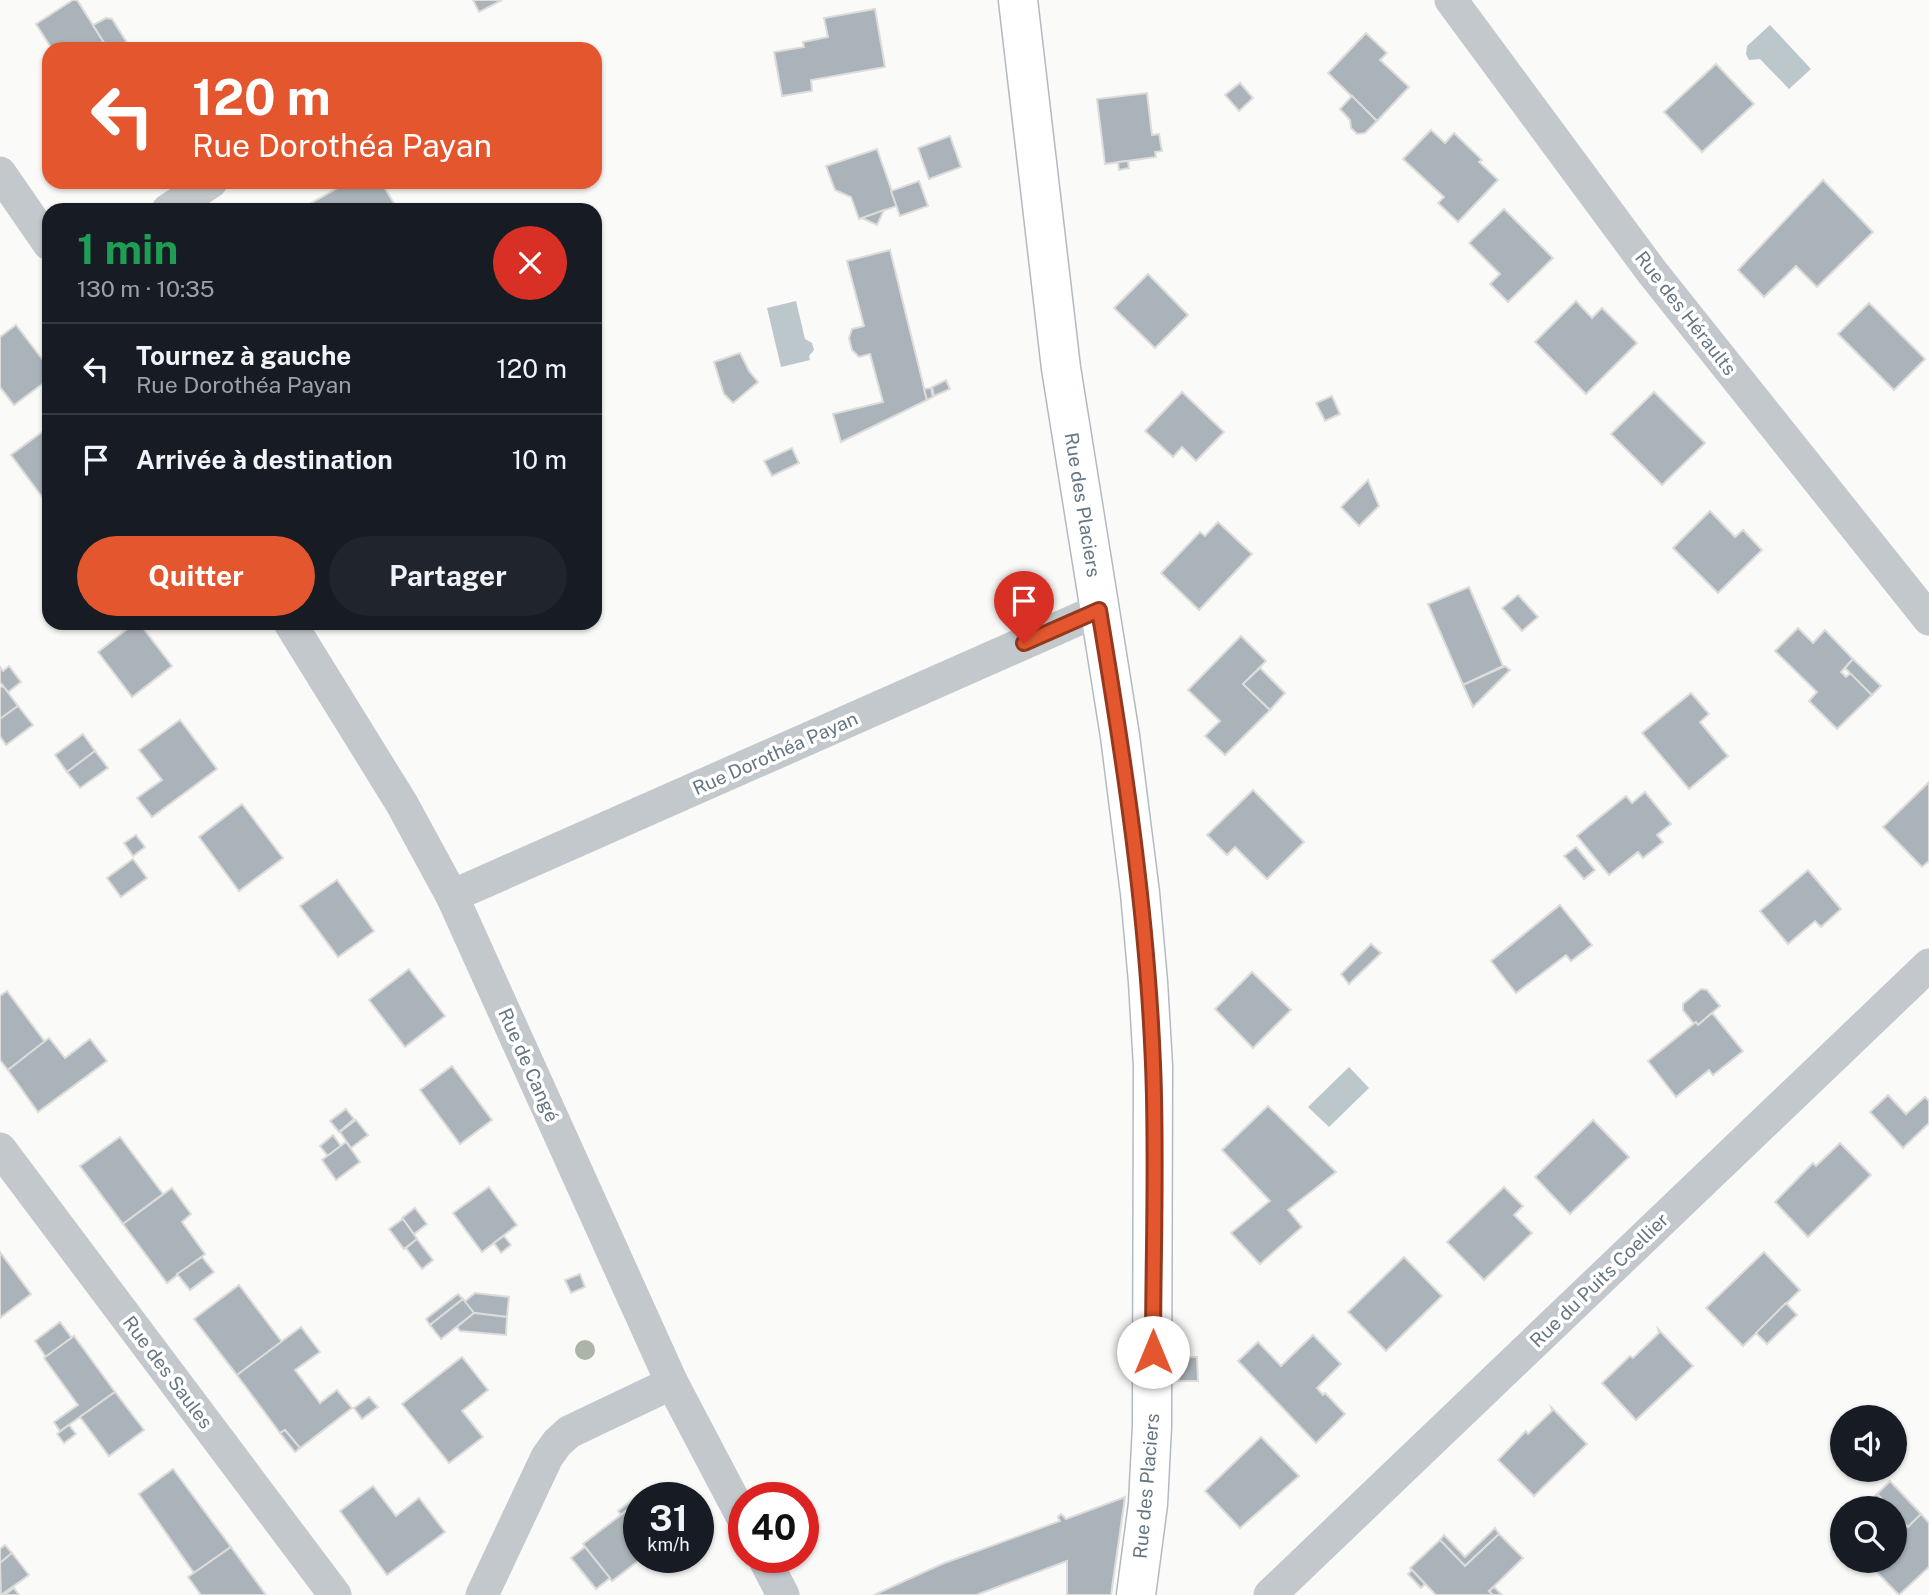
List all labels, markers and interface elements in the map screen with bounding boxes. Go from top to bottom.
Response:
text: 120 m [192,68,331,126]
icon: left [77,70,168,161]
text: Rue Dorothéa Payan [192,127,492,164]
text: 1 min [77,224,178,273]
button: close [493,226,567,300]
street label: Rue des Héraults [1631,247,1741,379]
text: 130 m · 10:35 [77,275,214,302]
text: Tournez à gauche [136,340,351,371]
icon: left [77,350,115,388]
text: 120 m [496,353,567,384]
text: Rue Dorothéa Payan [136,371,352,398]
street label: Rue des Placiers [1061,431,1105,579]
icon: arrive [77,441,115,479]
text: Arrivée à destination [136,444,393,475]
text: 10 m [512,444,567,475]
button: Quitter [77,536,315,616]
button: Partager [329,536,567,616]
pin [994,571,1054,643]
icon: arrive [1005,582,1043,620]
street label: Rue Dorothéa Payan [689,707,861,799]
street label: Rue de Cangé [494,1005,564,1125]
street label: Rue du Puits Coellier [1525,1208,1673,1352]
street label: Rue des Saules [119,1312,217,1432]
position arrow [1116,1315,1190,1389]
map controls [1830,1405,1907,1573]
button: sound [1830,1405,1907,1482]
street label: Rue des Placiers [1129,1412,1163,1560]
speed limit sign: 40 [728,1482,819,1573]
button: search [1830,1496,1907,1573]
text: 31 [649,1498,688,1539]
text: km/h [647,1534,690,1555]

